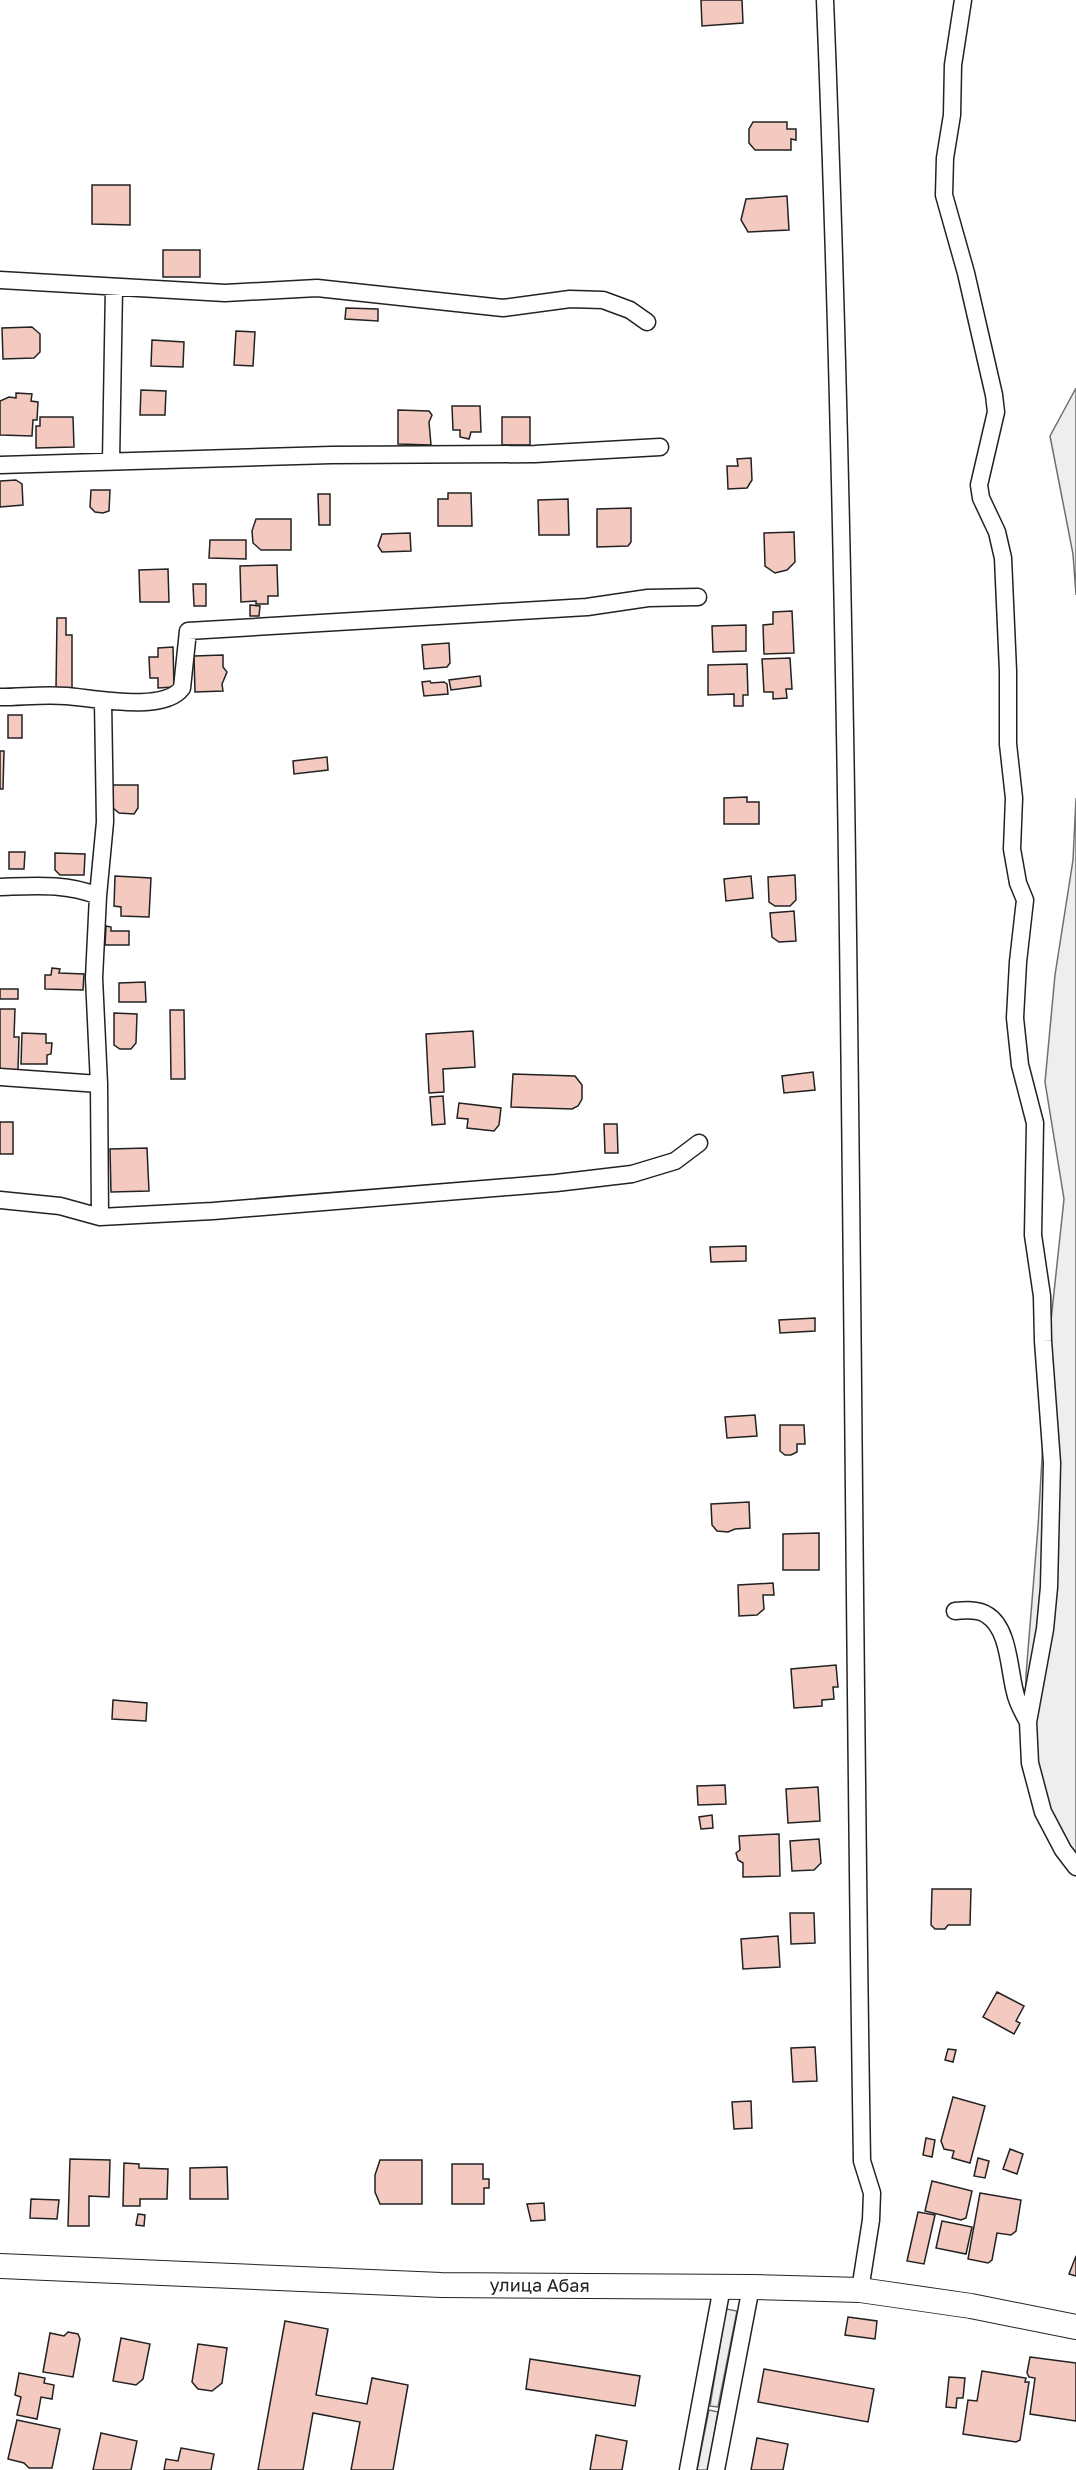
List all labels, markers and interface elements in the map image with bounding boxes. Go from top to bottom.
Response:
street label: улица Абая [489,2273,590,2296]

